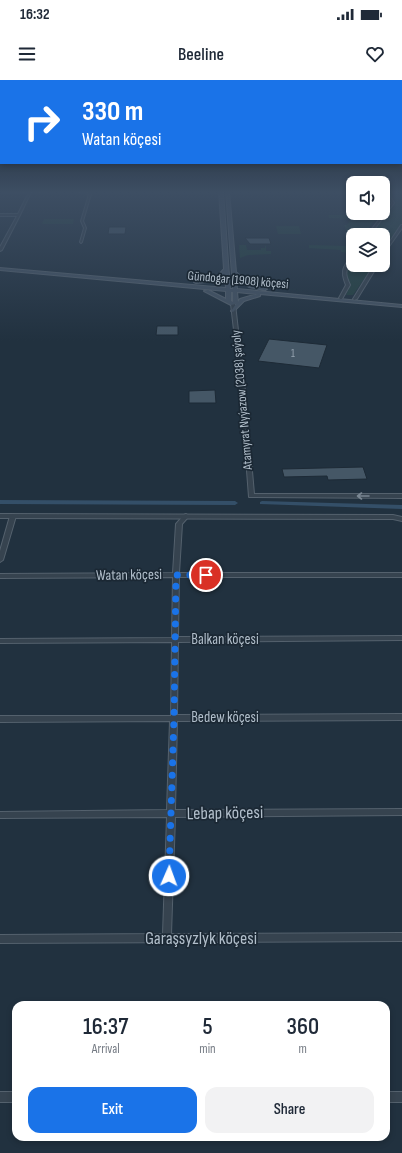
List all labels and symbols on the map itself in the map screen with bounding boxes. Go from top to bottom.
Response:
street label: Gündogar (1908) köçesi [187,268,289,292]
street label: Atamyrat Nyýazow (2038) şaýoly [228,329,256,472]
house number: 1 [291,347,295,360]
one-way arrow [357,492,370,500]
pin [189,558,223,592]
street label: Watan köçesi [96,565,162,585]
street label: Balkan köçesi [191,630,259,649]
street label: Bedew köçesi [191,708,259,727]
street label: Lebap köçesi [187,802,263,824]
position arrow [148,855,190,897]
street label: Garaşsyzlyk köçesi [145,928,257,949]

